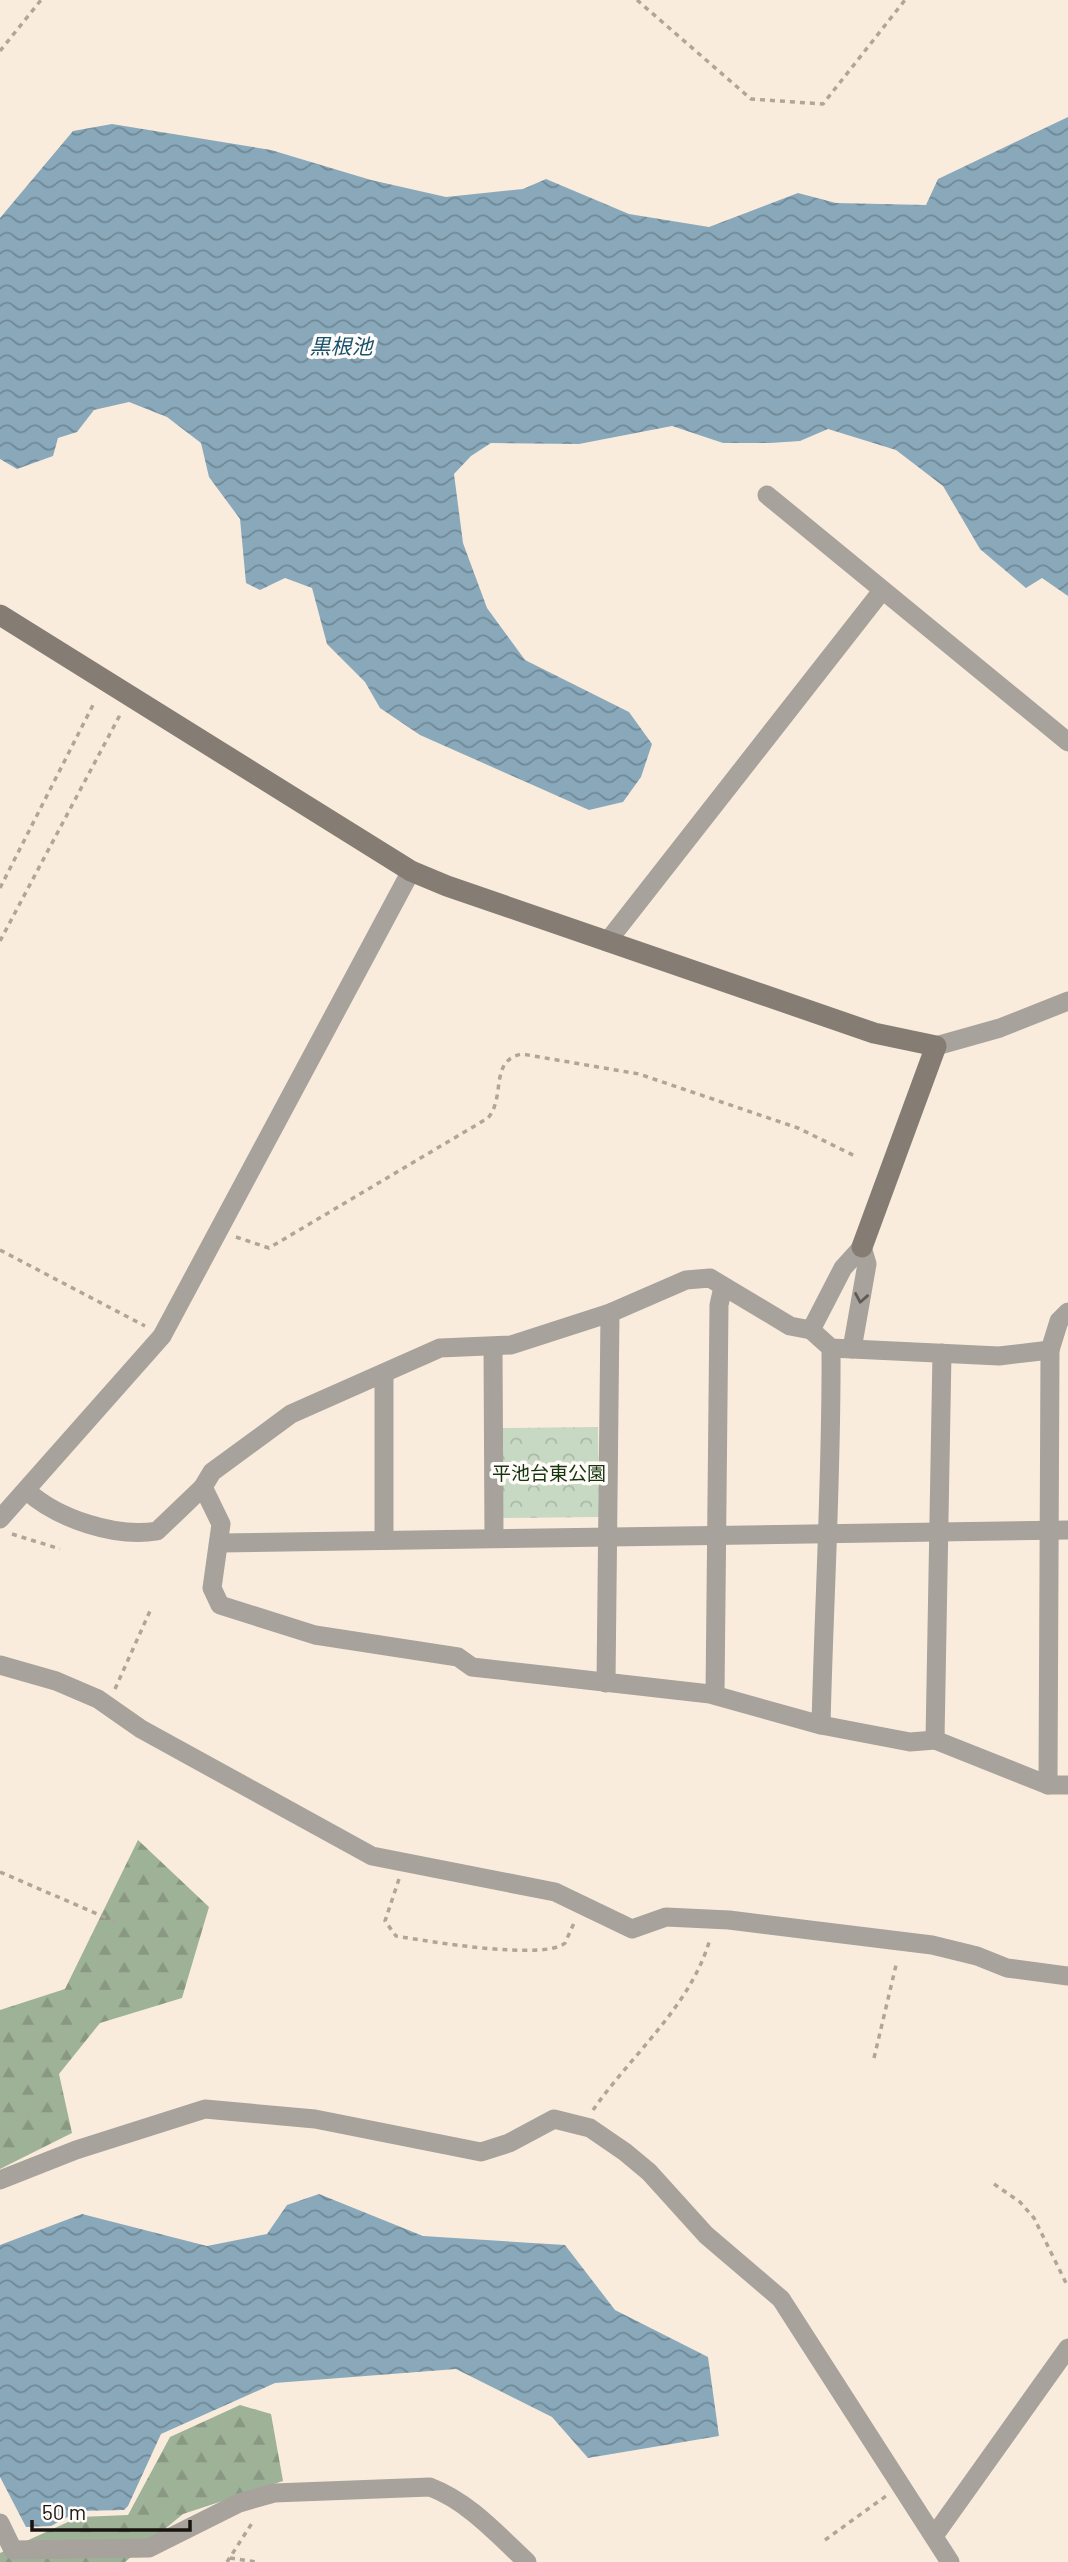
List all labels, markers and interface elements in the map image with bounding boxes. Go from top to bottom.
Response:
water label: 黒根池 [310,333,374,358]
one-way arrow [854,1292,869,1304]
park label: 平池台東公園 [492,1461,606,1484]
scale bar [32,2488,189,2532]
text: 50 m [42,2499,86,2524]

